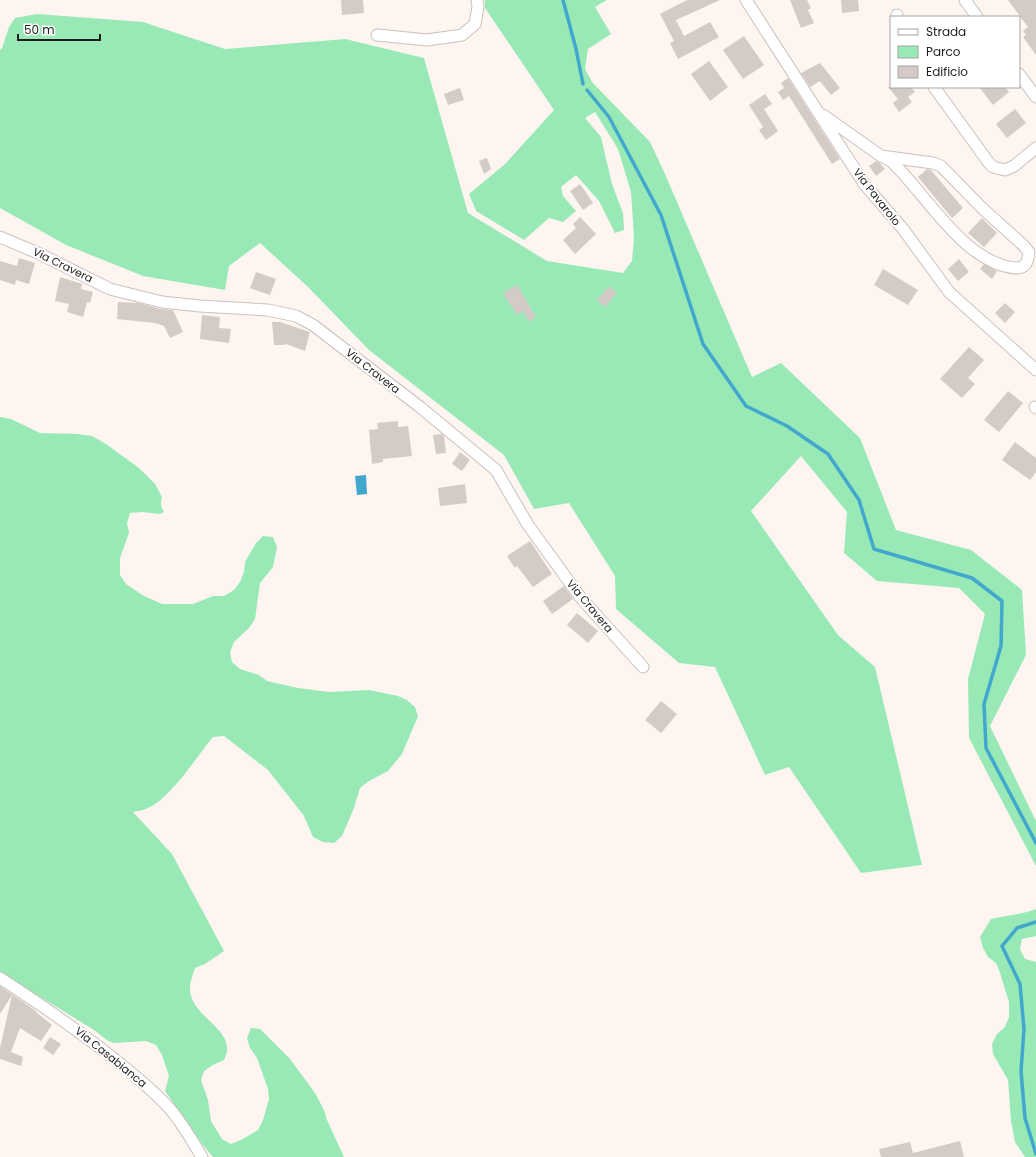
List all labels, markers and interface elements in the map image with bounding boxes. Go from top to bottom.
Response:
scale bar [18,16,100,42]
legend [890,16,1020,88]
text: 50 m [24,21,55,38]
text: Strada [926,23,966,40]
text: Parco [926,43,961,60]
text: Edificio [926,63,968,80]
street label: Via Pavarolo [850,165,904,229]
street label: Via Cravera [30,244,96,286]
street label: Via Cravera [342,345,404,397]
street label: Via Cravera [563,576,617,636]
street label: Via Casabianca [72,1023,150,1091]

